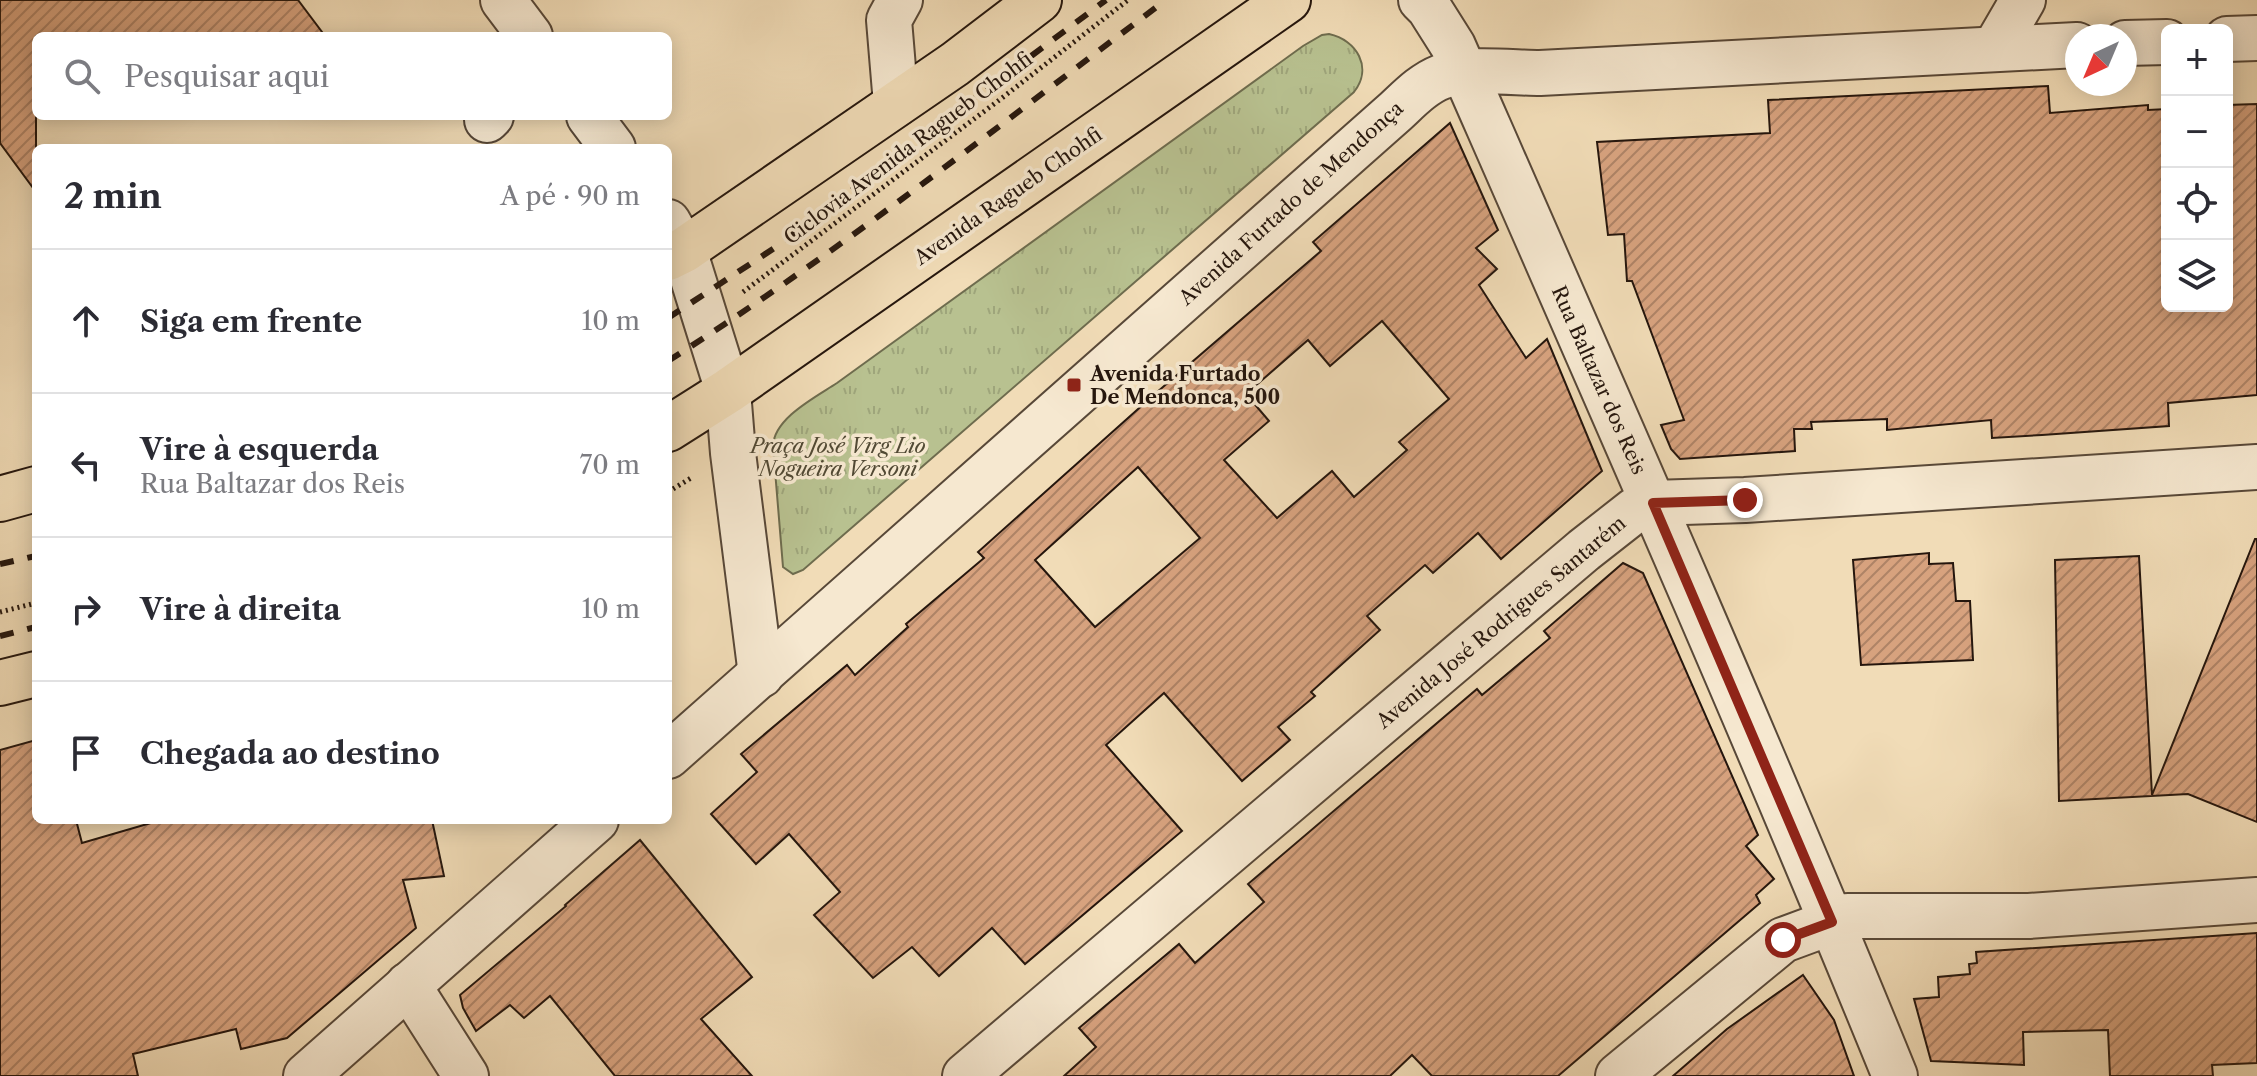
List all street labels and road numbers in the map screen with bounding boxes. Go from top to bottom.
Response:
street label: Ciclovia Avenida Ragueb Chohfi [779,46,1037,250]
street label: Avenida Furtado de Mendonça [1173,96,1408,311]
street label: Avenida Ragueb Chohfi [909,122,1107,270]
street label: Rua Baltazar dos Reis [1547,282,1651,478]
street label: Avenida José Rodrigues Santarém [1371,510,1631,734]

